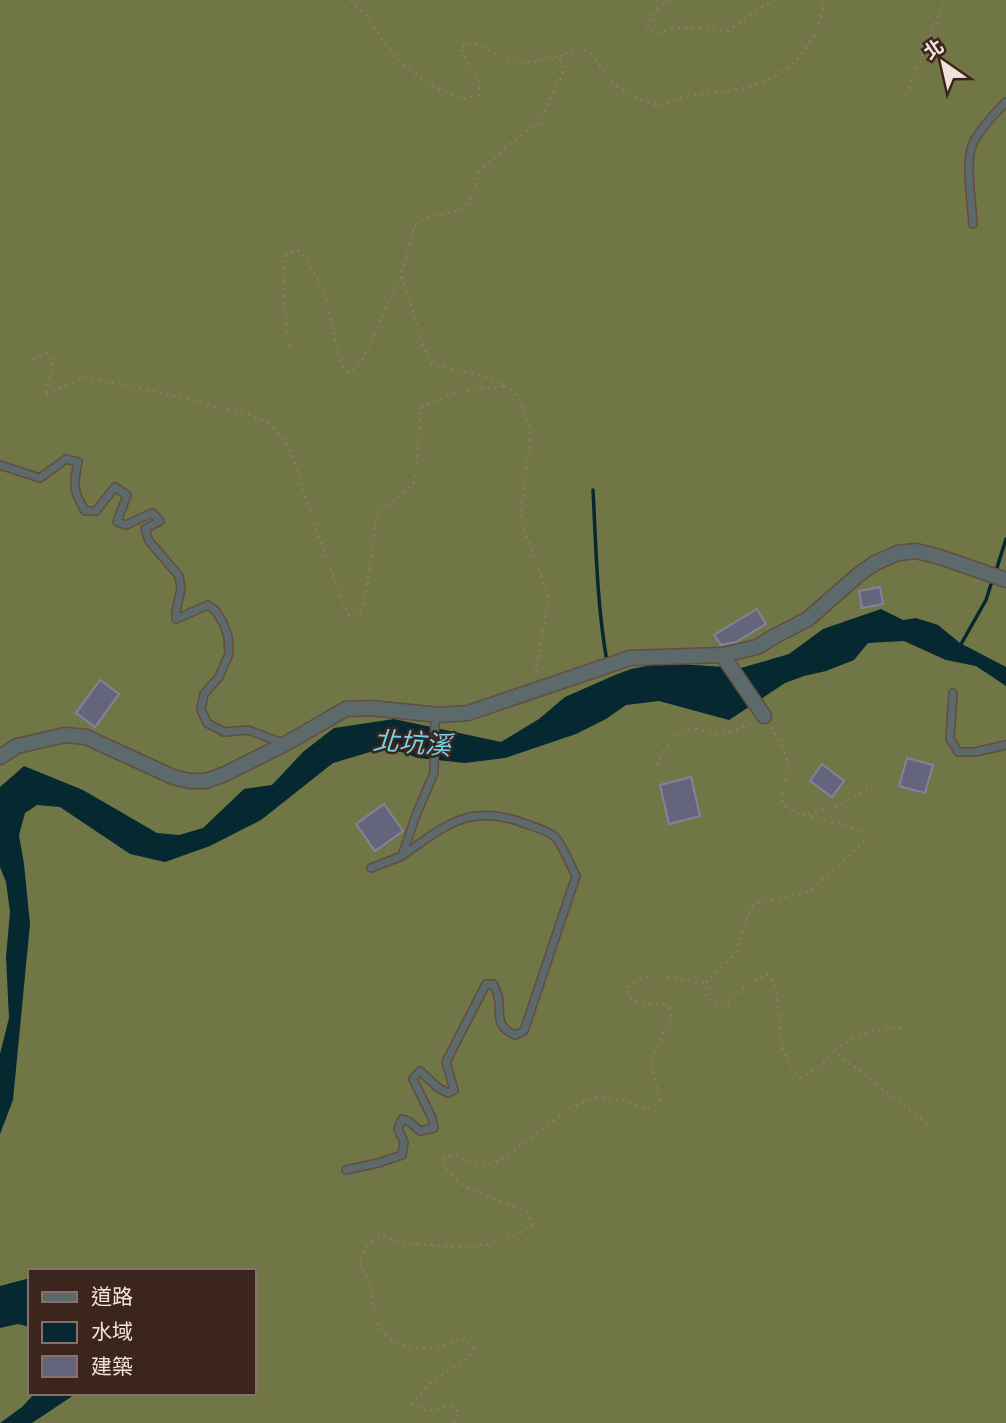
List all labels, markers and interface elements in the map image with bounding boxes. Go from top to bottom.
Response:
north arrow [908,28,978,98]
text: 北 [921,36,948,63]
water label: 北坑溪 [372,726,456,760]
legend [28,1269,256,1395]
text: 道路 [91,1286,133,1308]
text: 水域 [91,1321,133,1343]
text: 建築 [91,1356,133,1378]

